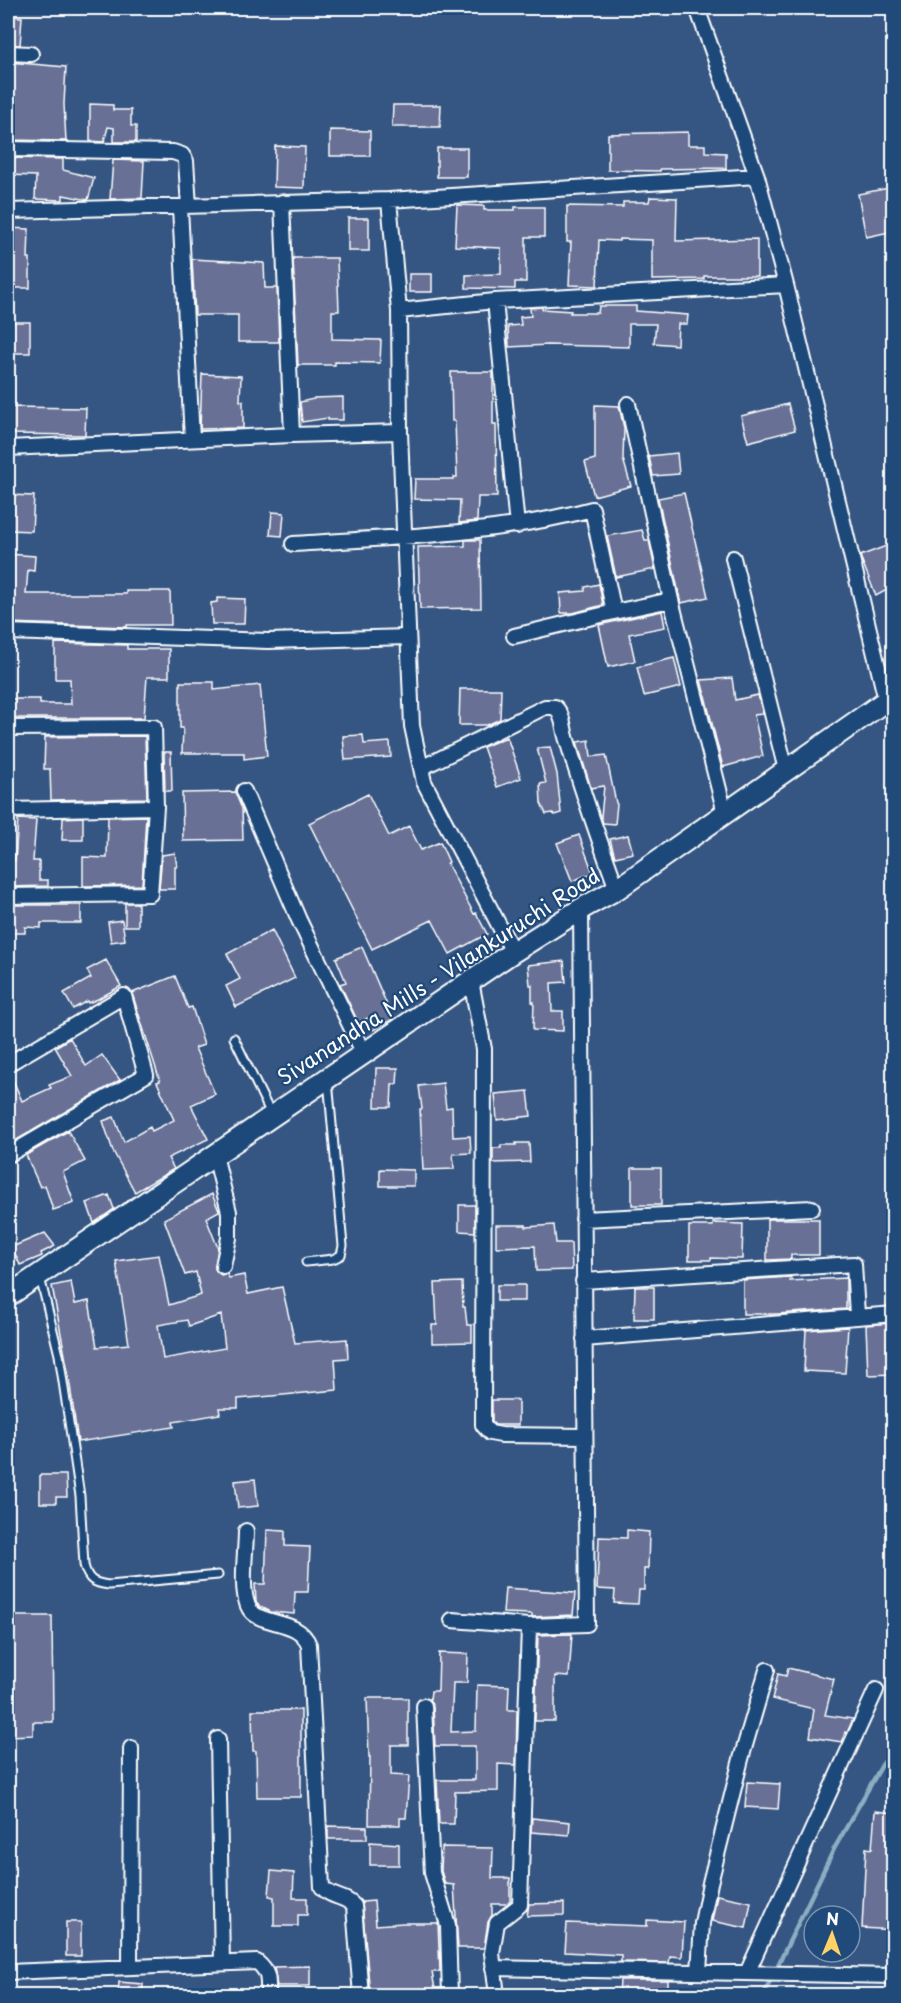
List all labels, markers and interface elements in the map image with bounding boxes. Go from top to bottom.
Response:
street label: Sivanandha Mills - Vilankuruchi Road [270,859,606,1092]
north arrow [802,1904,862,1964]
text: N [826,1906,839,1930]

